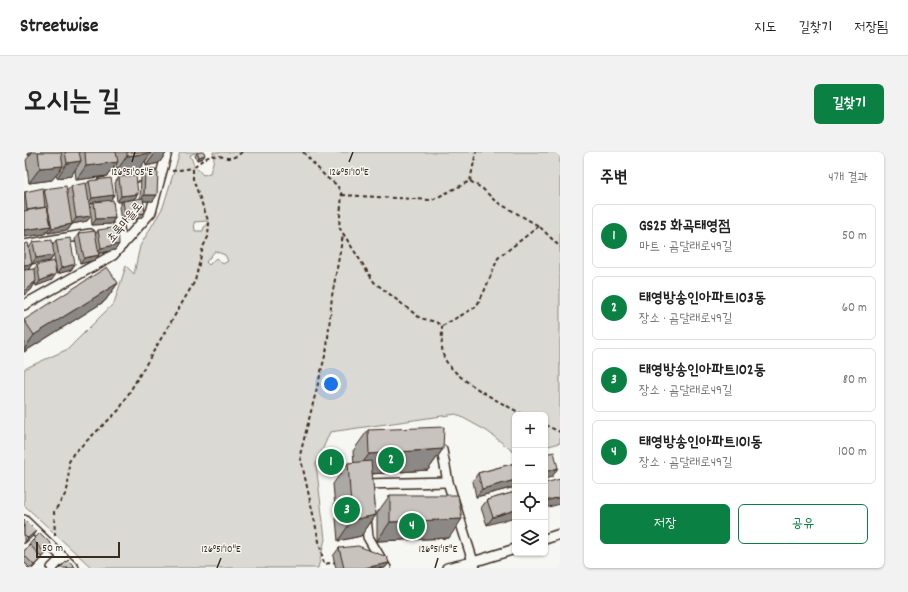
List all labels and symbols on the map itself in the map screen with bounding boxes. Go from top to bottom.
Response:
text: 126°51'05"E [111,166,153,180]
text: 126°51'10"E [329,166,369,180]
street label: 초록마을로 [103,199,147,247]
your location [321,374,341,394]
pin: 2 [378,445,404,475]
pin: 1 [318,447,344,477]
pin: 3 [334,495,360,525]
pin: 4 [399,511,425,541]
scale bar [36,540,120,559]
text: 126°51'10"E [201,543,241,557]
text: 126°51'15"E [419,543,458,557]

